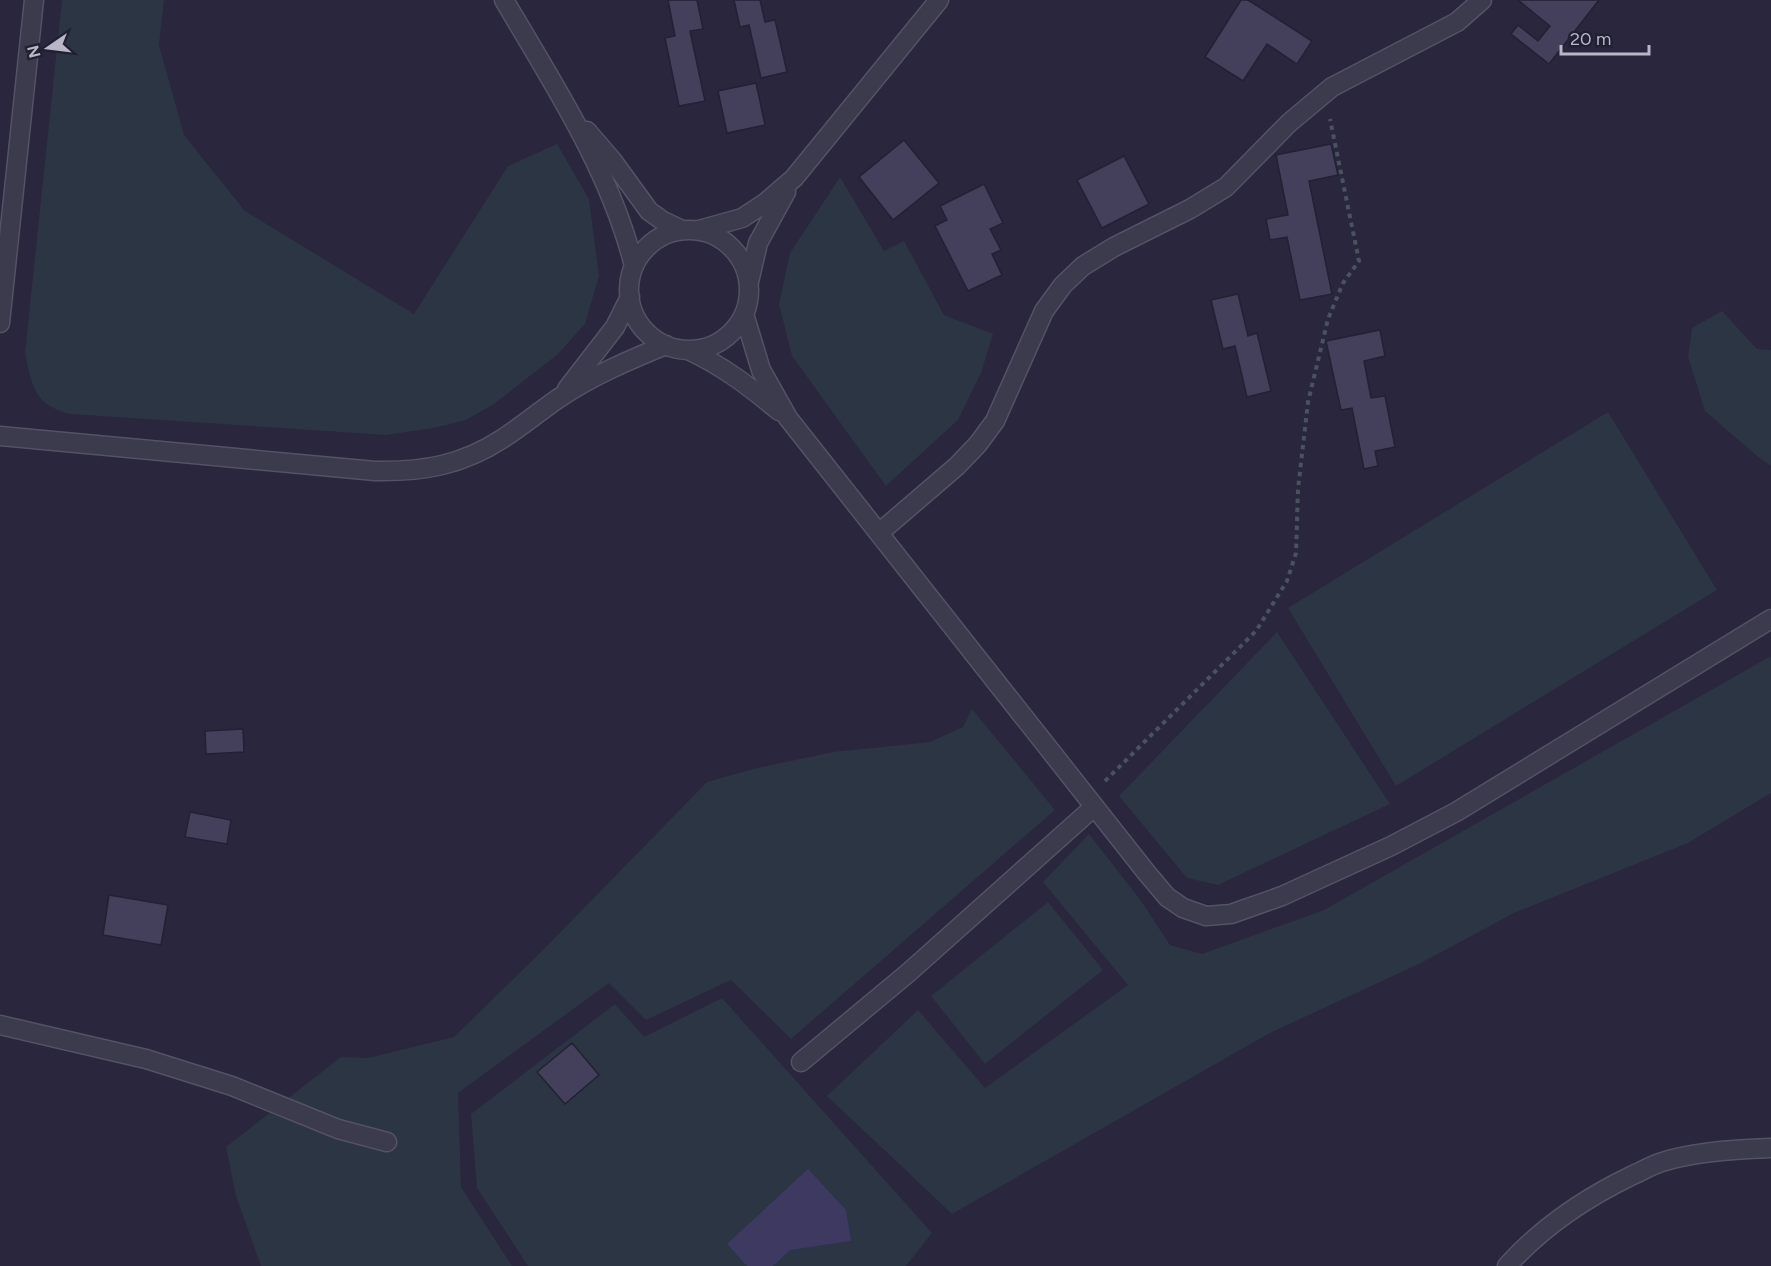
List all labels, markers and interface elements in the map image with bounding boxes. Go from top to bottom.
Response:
north arrow [18,18,78,78]
scale bar [1561,18,1650,56]
text: 20 m [1570,28,1611,50]
text: N [23,43,45,60]

